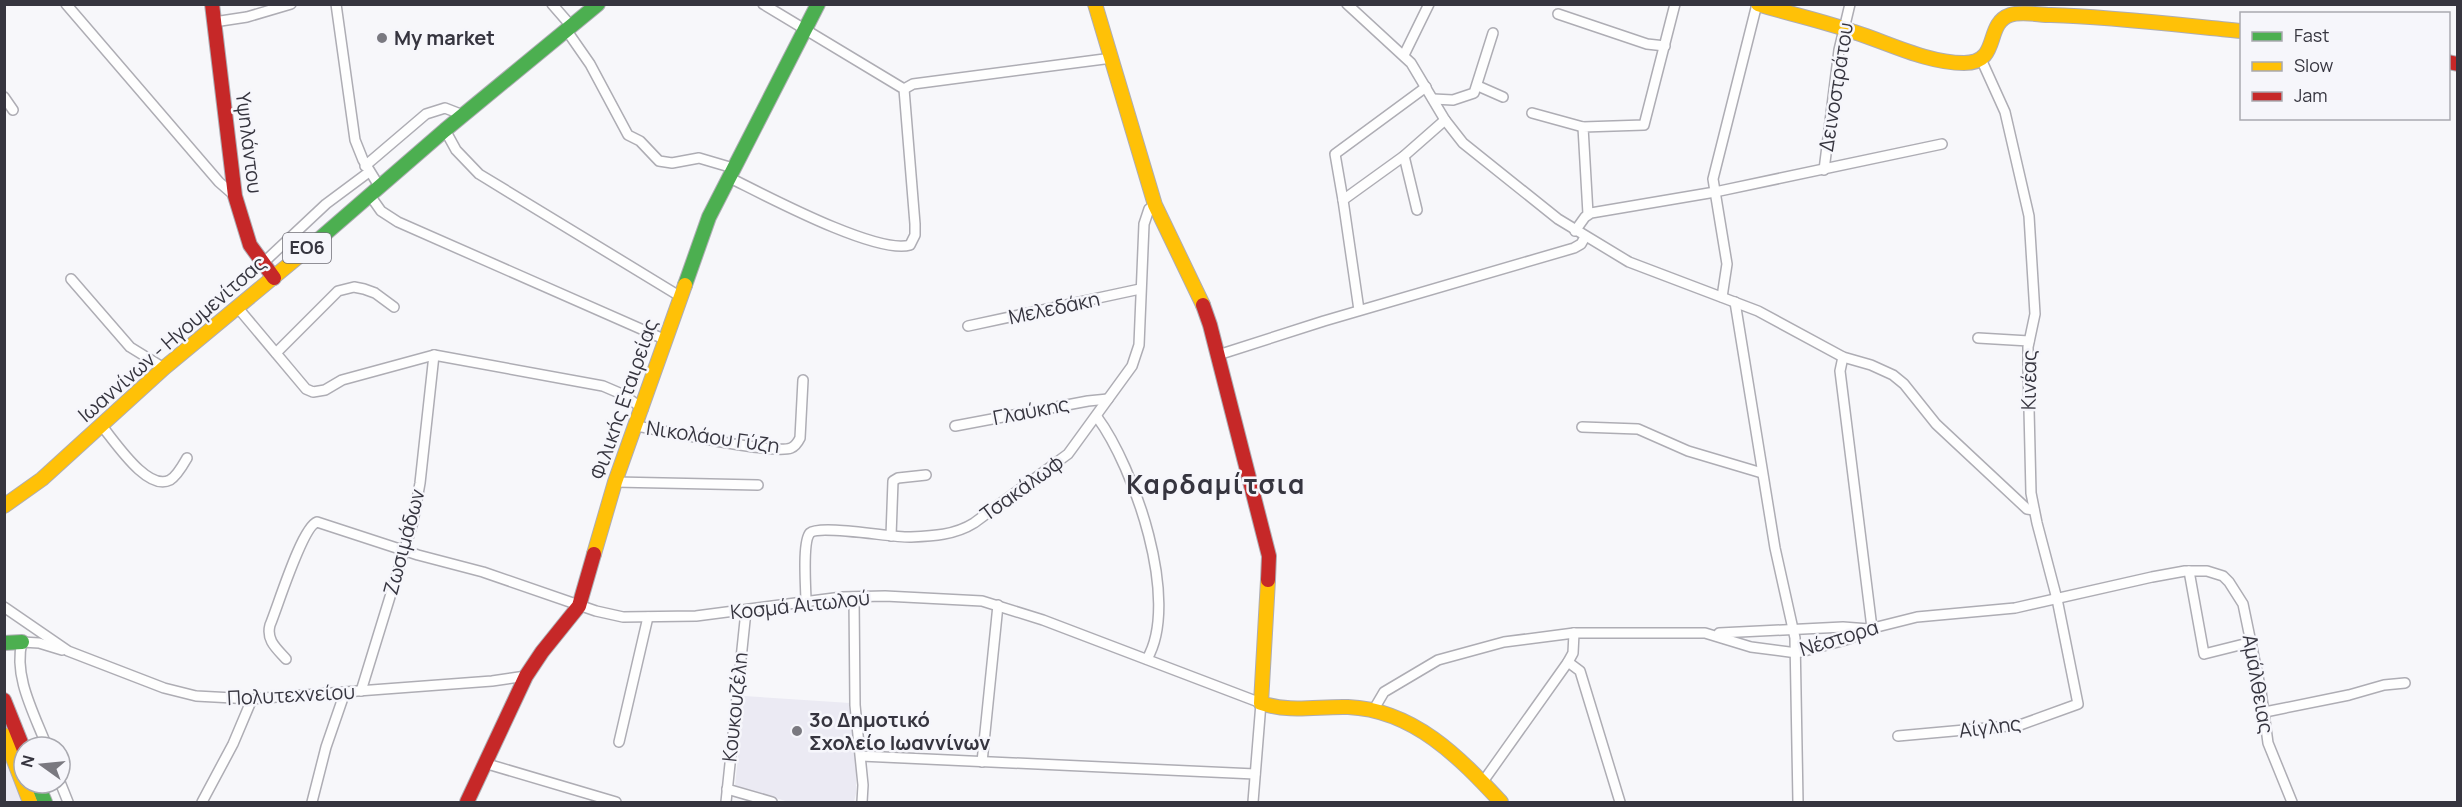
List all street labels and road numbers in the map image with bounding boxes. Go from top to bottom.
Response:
street label: Δεινοστράτου [1812,21,1859,153]
street label: Υψηλάντου [230,91,269,195]
road number: ΕΟ6 [283,233,331,263]
street label: Ιωαννίνων - Ηγουμενίτσας [72,249,271,428]
street label: Μελεδάκη [1006,285,1102,330]
street label: Φιλικής Εταιρείας [583,315,664,483]
street label: Κινέας [2014,350,2043,410]
street label: Γλαύκης [990,390,1071,431]
street label: Νικολάου Γύζη [645,414,781,459]
street label: Τσακάλωφ [975,448,1069,527]
street label: Ζωσιμάδων [376,486,431,598]
street label: Κοσμά Αιτωλού [729,584,871,625]
street label: Νέστορα [1796,613,1882,662]
street label: Αμάλθειας [2236,632,2281,736]
street label: Κουκουζέλη [715,651,754,763]
street label: Πολυτεχνείου [226,678,356,711]
street label: Αίγλης [1957,709,2023,744]

